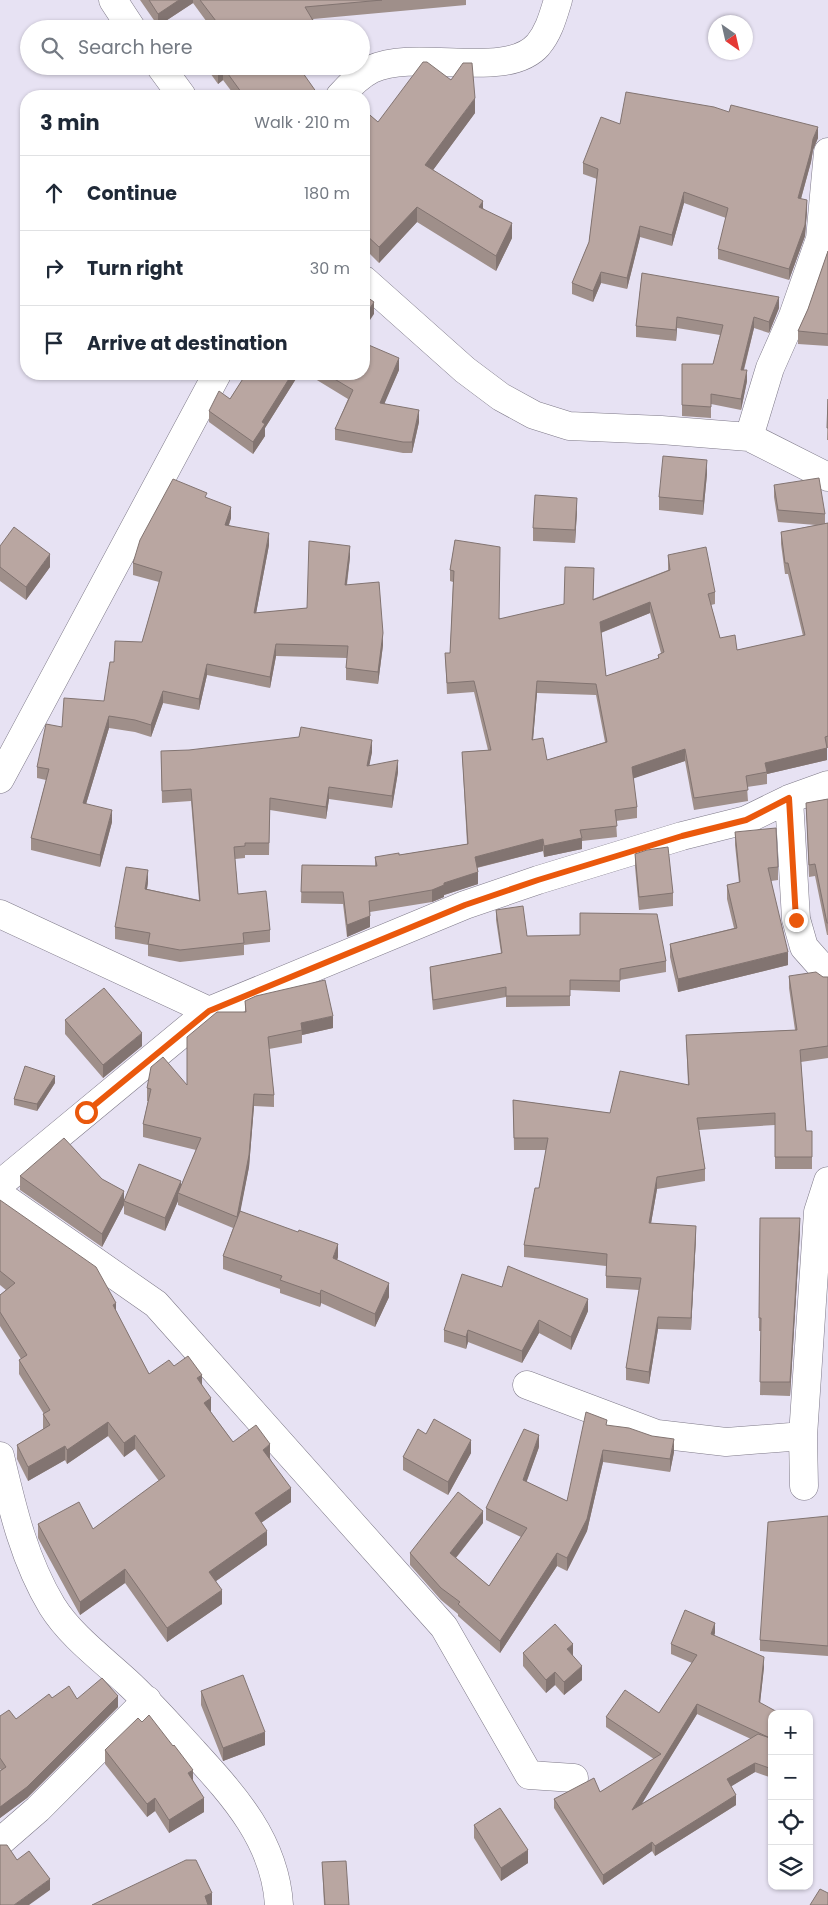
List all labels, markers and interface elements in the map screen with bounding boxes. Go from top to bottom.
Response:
north arrow [708,15,753,60]
search box [20,20,370,75]
icon: search [38,34,66,62]
text: Search here [78,34,192,61]
text: 3 min [40,108,100,137]
text: Walk · 210 m [254,111,350,134]
icon: ahead [40,179,68,207]
text: Continue [87,180,177,207]
text: 180 m [304,182,350,205]
icon: right [40,254,68,282]
text: Turn right [87,255,183,282]
text: 30 m [310,257,350,280]
icon: arrive [40,329,68,357]
text: Arrive at destination [87,330,288,357]
route end [785,909,808,932]
route start [75,1101,98,1124]
map controls [768,1710,813,1890]
button: + [768,1710,813,1755]
button: − [768,1755,813,1800]
button: locate [768,1800,813,1845]
button: layers [768,1845,813,1890]

